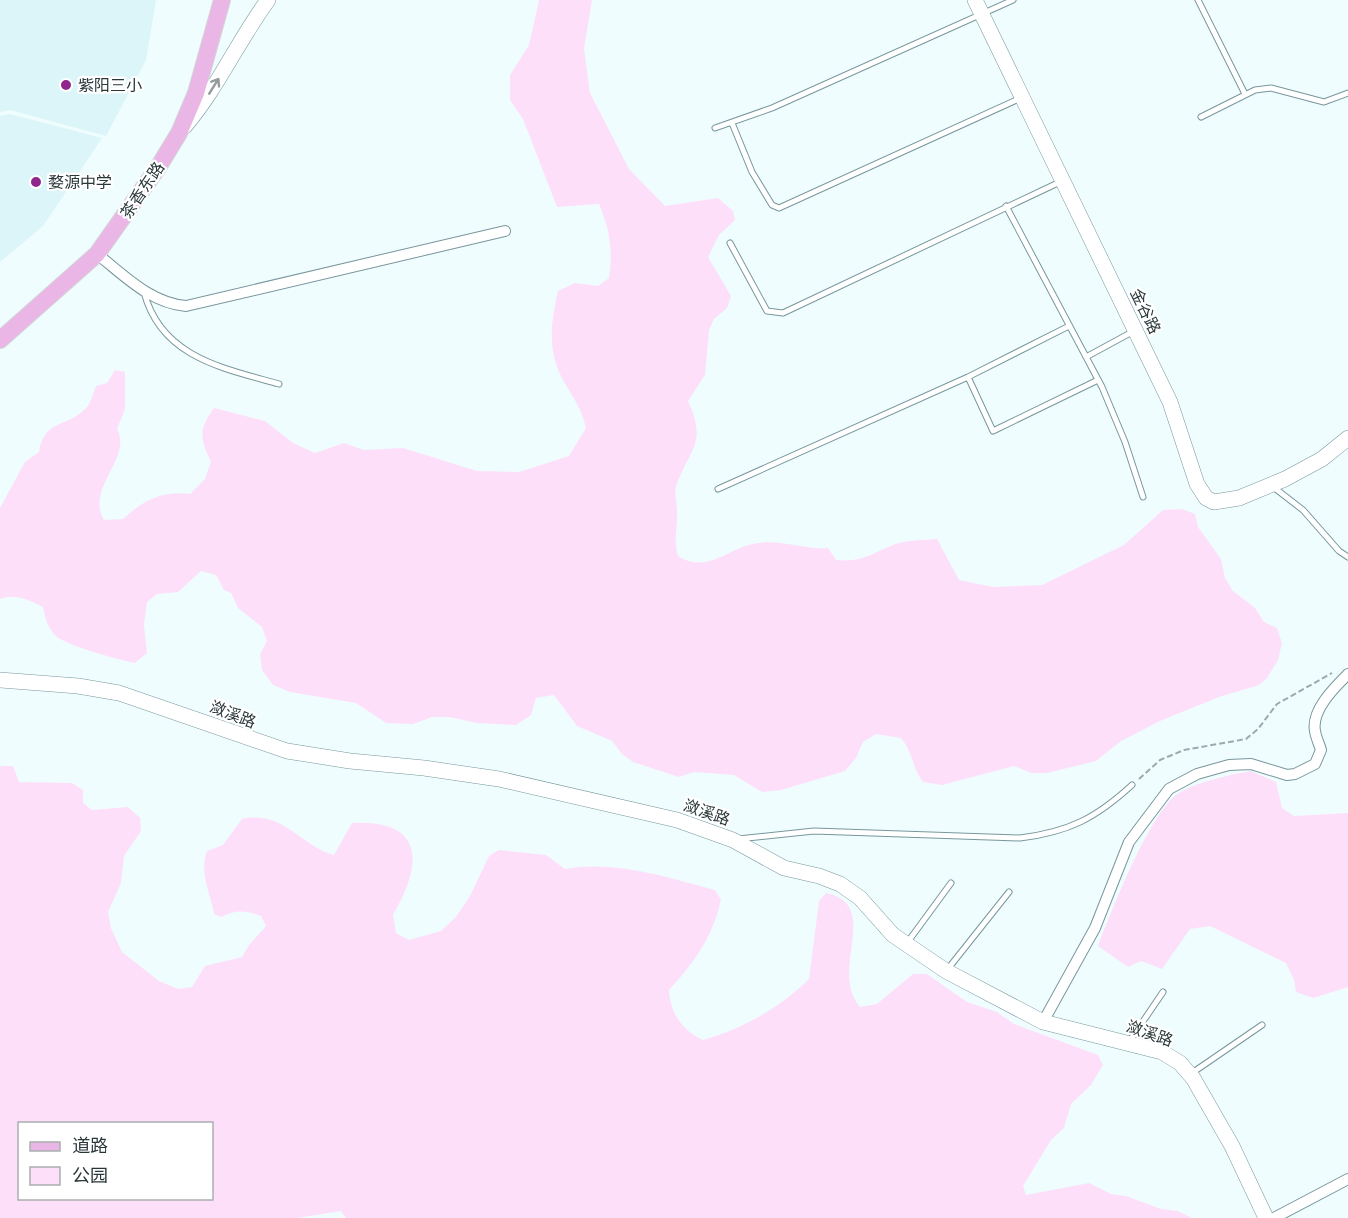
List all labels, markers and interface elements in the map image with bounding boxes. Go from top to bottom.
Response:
place label: 紫阳三小 [78,76,142,95]
marker: 紫阳三小 [59,78,73,92]
one-way arrow [209,78,221,95]
street label: 茶香东路 [117,158,168,222]
place label: 婺源中学 [48,173,112,192]
marker: 婺源中学 [29,175,43,189]
street label: 金谷路 [1126,285,1165,337]
street label: 潋溪路 [207,697,259,732]
street label: 潋溪路 [681,796,733,829]
street label: 潋溪路 [1124,1017,1176,1050]
legend [18,1122,213,1200]
text: 道路 [72,1135,108,1156]
text: 公园 [72,1165,108,1186]

